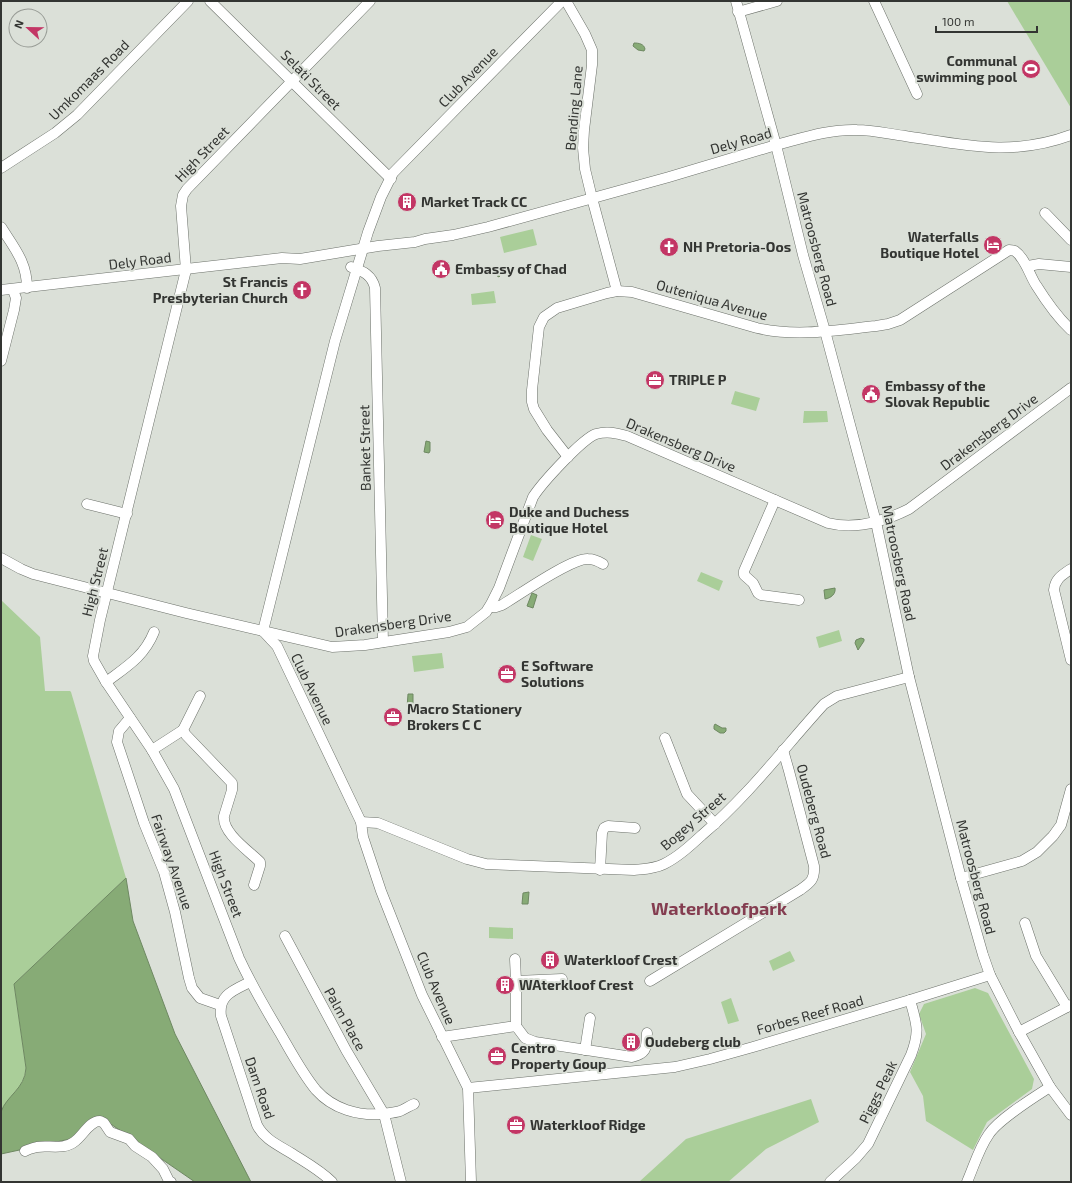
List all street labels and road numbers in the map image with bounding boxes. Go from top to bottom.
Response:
street label: Umkomaas Road [45,36,132,123]
street label: Club Avenue [434,43,501,111]
street label: Selati Street [278,46,345,113]
street label: Bending Lane [561,65,586,151]
street label: High Street [171,122,232,185]
street label: Dely Road [708,124,774,157]
street label: Matroosberg Road [794,190,841,308]
street label: Dely Road [108,248,172,273]
street label: Outeniqua Avenue [654,275,770,324]
street label: Drakensberg Drive [937,389,1041,474]
street label: Banket Street [355,405,374,491]
street label: Drakensberg Drive [624,414,739,475]
street label: Matroosberg Road [879,503,920,622]
street label: High Street [78,545,111,618]
street label: Drakensberg Drive [334,607,452,640]
street label: Club Avenue [288,650,337,727]
street label: Oudeberg Road [794,762,835,860]
street label: Bogey Street [657,788,729,854]
street label: Fairway Avenue [148,812,197,912]
street label: Matroosberg Road [953,818,1000,936]
street label: High Street [206,848,247,920]
street label: Club Avenue [413,949,459,1027]
street label: Palm Place [321,984,370,1053]
street label: Forbes Reef Road [754,991,865,1038]
street label: Dam Road [242,1055,279,1121]
street label: Piggs Peak [855,1057,900,1126]

